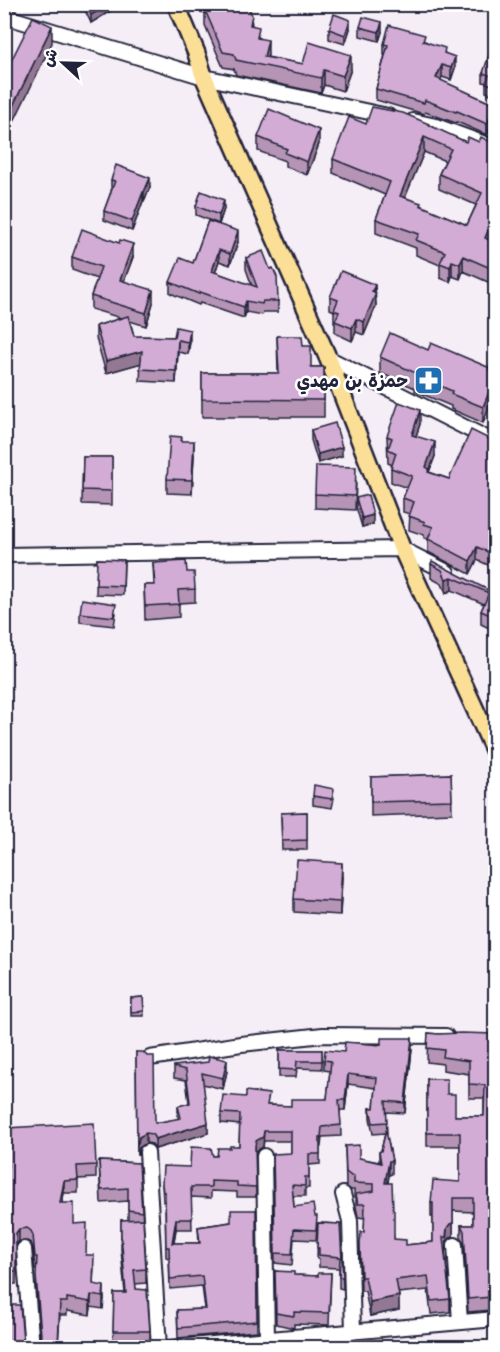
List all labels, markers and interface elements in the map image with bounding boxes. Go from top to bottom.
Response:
north arrow [33,33,93,93]
text: ش [37,45,63,70]
pharmacy icon: حمزة بن مهدي [413,365,445,397]
place label: حمزة بن مهدي [297,369,408,395]

